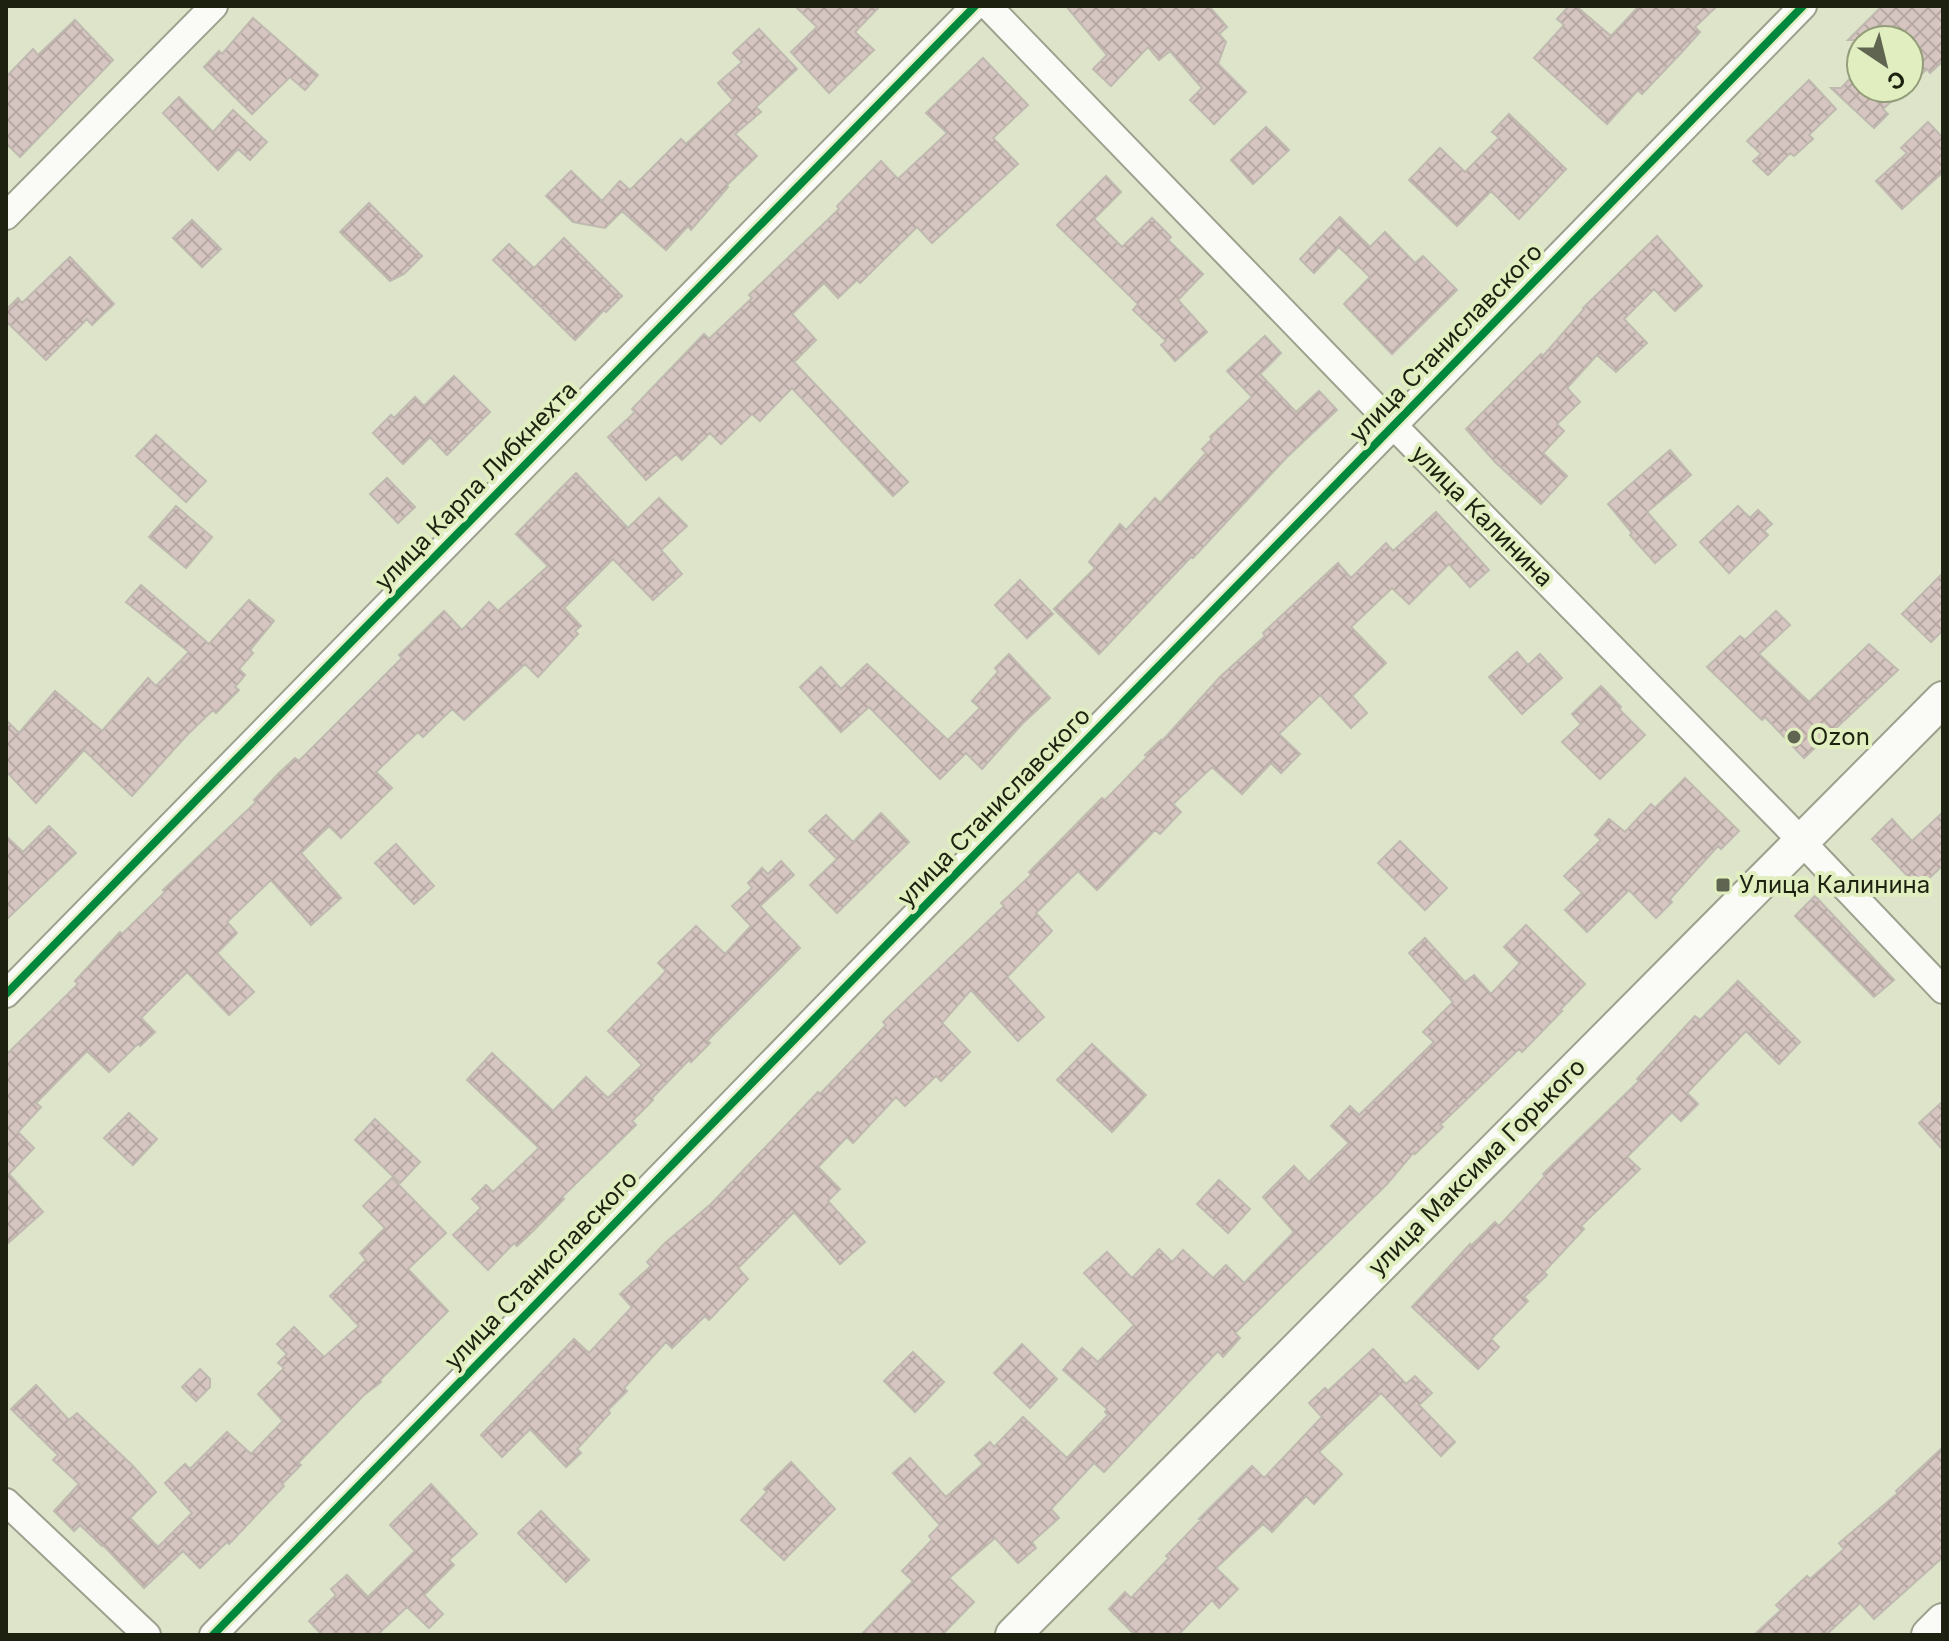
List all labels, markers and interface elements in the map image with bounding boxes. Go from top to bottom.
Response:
north arrow [1845,24,1925,104]
text: С [1882,65,1911,96]
street label: улица Станиславского [1343,237,1548,448]
street label: улица Карла Либкнехта [368,375,583,596]
street label: улица Калинина [1405,439,1559,593]
street label: улица Станиславского [891,701,1096,912]
place label: Ozon [1810,722,1870,751]
marker: Ozon [1785,728,1803,746]
place label: Улица Калинина [1739,870,1930,899]
marker: Улица Калинина [1714,876,1732,894]
street label: улица Максима Горького [1362,1052,1591,1281]
street label: улица Станиславского [438,1164,643,1375]

